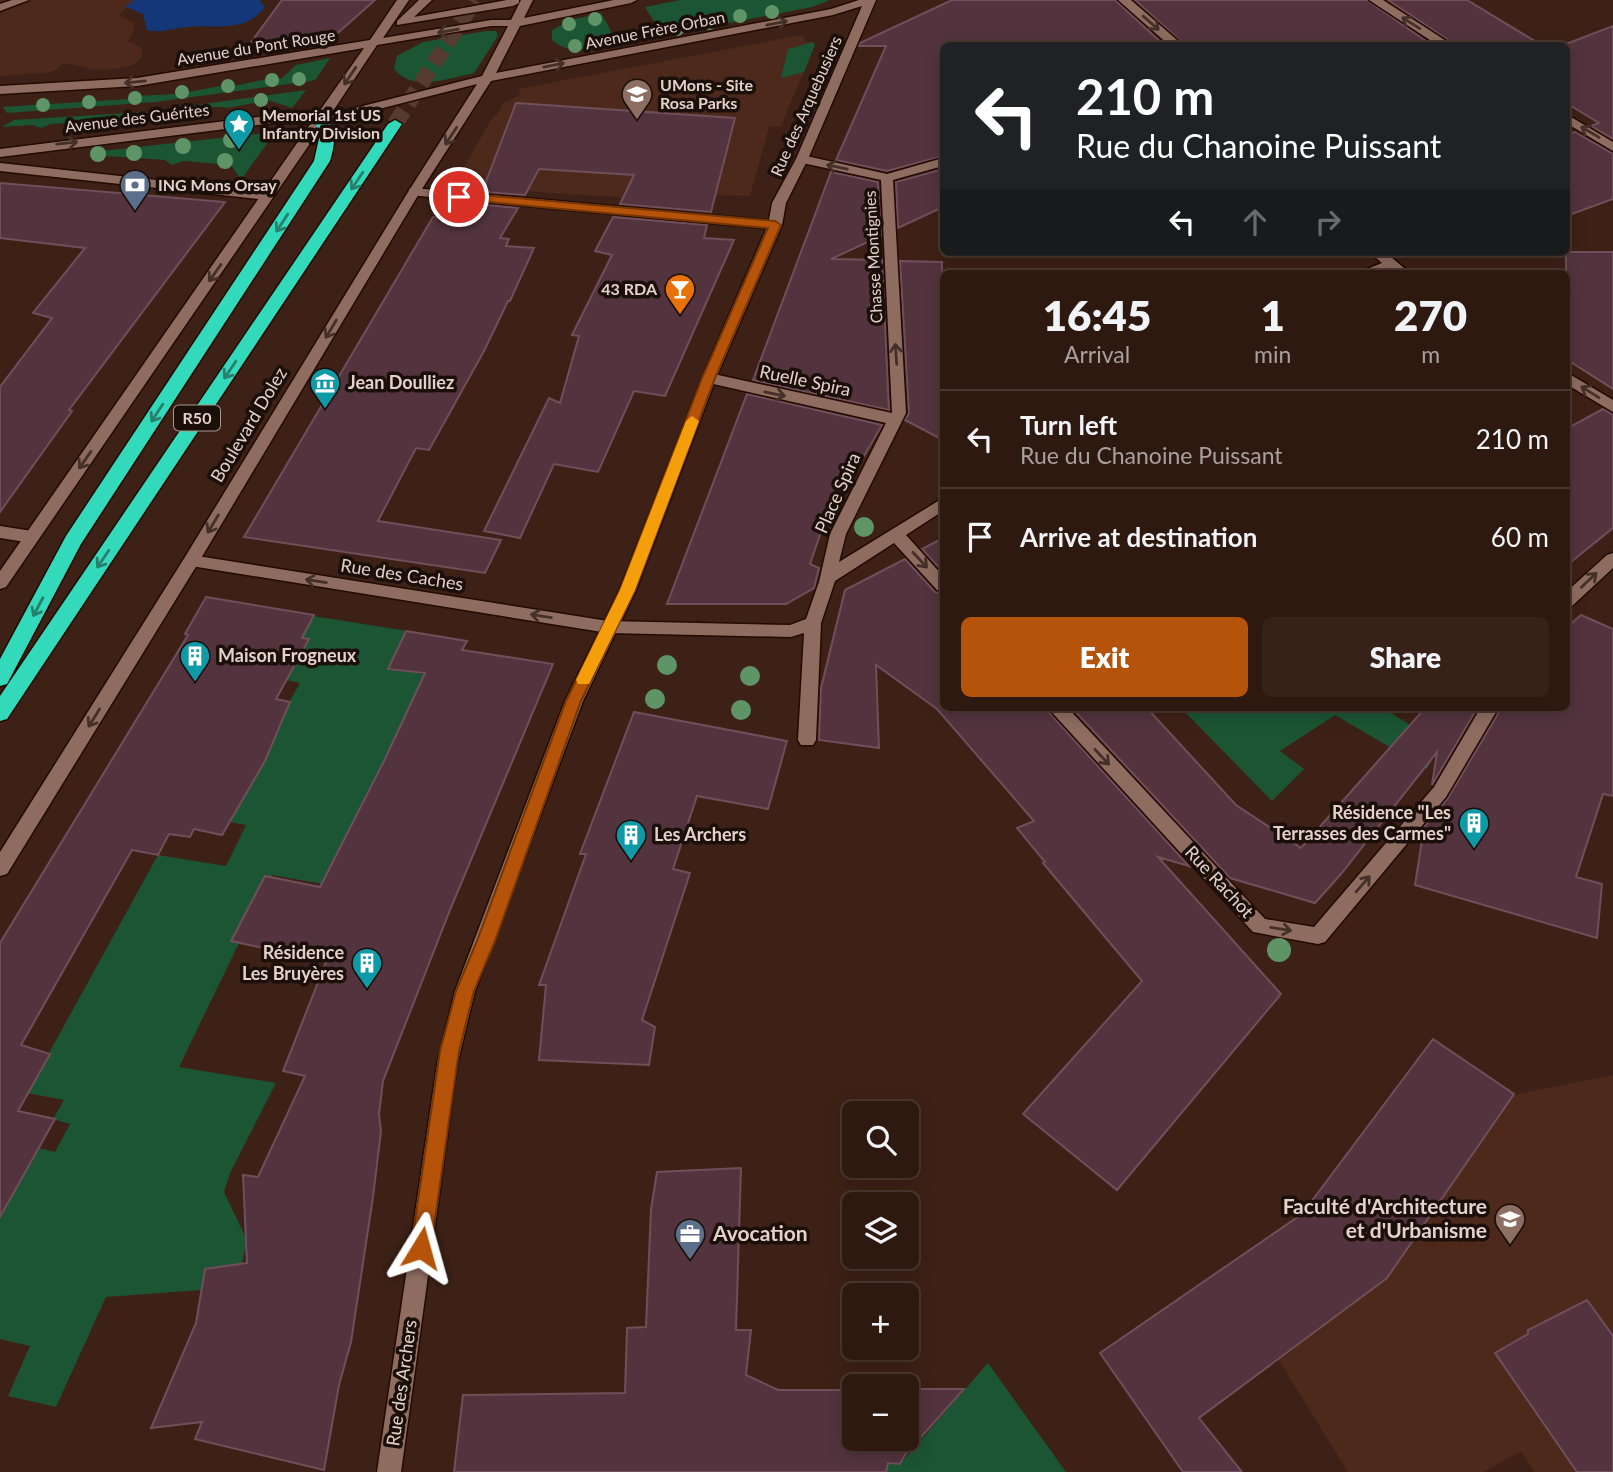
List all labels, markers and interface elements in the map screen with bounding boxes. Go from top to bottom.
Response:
street label: Avenue Frère Orban [584,7,726,52]
one-way arrow [765,15,788,29]
one-way arrow [1142,15,1160,31]
one-way arrow [1402,15,1422,29]
one-way arrow [437,24,460,38]
street label: Avenue du Pont Rouge [175,25,336,68]
street label: Rue des Arquebusiers [766,33,845,179]
one-way arrow [542,58,565,71]
one-way arrow [343,66,357,85]
text: 210 m [1076,67,1214,125]
icon: left [961,70,1052,161]
one-way arrow [124,75,147,88]
place label: UMons - Site Rosa Parks [660,75,753,112]
school or university icon: UMons - Site Rosa Parks [620,77,654,121]
street label: Avenue des Guérites [64,99,210,136]
place label: Memorial 1st US Infantry Division [262,105,381,142]
place icon: Memorial 1st US Infantry Division [222,107,256,151]
one-way arrow [1580,125,1600,139]
one-way arrow [444,126,458,146]
text: Rue du Chanoine Puissant [1076,126,1441,165]
one-way arrow [56,137,78,150]
one-way arrow [826,159,849,173]
pin [429,167,489,227]
bank icon: ING Mons Orsay [118,168,152,212]
one-way arrow [349,171,364,190]
place label: ING Mons Orsay [158,175,277,194]
icon: arrive [440,178,478,216]
street label: Chasse Montignies [860,190,885,324]
icon: left [1163,203,1201,241]
icon: ahead [1236,203,1274,241]
icon: right [1309,203,1347,241]
one-way arrow [274,213,289,232]
one-way arrow [208,263,222,282]
bar icon: 43 RDA [663,272,697,316]
place label: 43 RDA [601,279,658,298]
text: 16:45 [1043,290,1151,340]
text: 1 [1261,290,1285,340]
text: 270 [1394,290,1467,340]
one-way arrow [323,319,337,339]
text: Arrival [1064,340,1130,368]
text: min [1254,340,1291,368]
text: m [1421,340,1440,368]
one-way arrow [889,342,902,365]
one-way arrow [223,360,237,379]
street label: Ruelle Spira [758,360,853,400]
street label: Boulevard Dolez [205,363,291,486]
museum icon: Jean Doulliez [308,366,342,410]
place label: Jean Doulliez [348,371,454,393]
one-way arrow [1580,385,1600,399]
one-way arrow [763,387,786,401]
one-way arrow [150,403,164,422]
road number: R50 [174,406,220,430]
text: Turn left [1020,409,1117,441]
icon: left [961,420,999,458]
text: 210 m [1476,423,1549,455]
text: Rue du Chanoine Puissant [1020,441,1283,469]
street label: Place Spira [810,449,865,536]
one-way arrow [78,450,92,469]
one-way arrow [206,514,220,534]
icon: arrive [961,518,999,556]
text: Arrive at destination [1020,521,1257,553]
text: 60 m [1491,521,1549,553]
one-way arrow [96,549,111,568]
one-way arrow [911,551,928,568]
street label: Rue des Caches [339,553,465,595]
one-way arrow [1580,572,1597,589]
one-way arrow [305,574,328,587]
one-way arrow [31,596,44,617]
one-way arrow [530,609,552,622]
button: Exit [961,617,1248,697]
button: Share [1262,617,1549,697]
building icon: Maison Frogneux [178,639,212,683]
place label: Maison Frogneux [218,644,357,666]
one-way arrow [86,707,100,727]
one-way arrow [1094,748,1111,765]
place label: Résidence "Les Terrasses des Carmes" [1273,801,1451,844]
building icon: Résidence "Les Terrasses des Carmes" [1457,806,1491,850]
building icon: Les Archers [614,818,648,862]
place label: Les Archers [654,823,746,845]
street label: Rue Rachot [1181,841,1259,922]
one-way arrow [1355,876,1371,894]
one-way arrow [1269,923,1292,936]
place label: Résidence Les Bruyères [242,941,344,984]
building icon: Résidence Les Bruyères [350,946,384,990]
map controls [842,1101,919,1451]
button: search [842,1101,919,1178]
button: layers [842,1192,919,1269]
place label: Faculté d'Architecture et d'Urbanisme [1283,1193,1487,1242]
school or university icon: Faculté d'Architecture et d'Urbanisme [1493,1202,1527,1246]
position arrow [384,1211,458,1285]
office icon: Avocation [673,1217,707,1261]
place label: Avocation [712,1220,808,1245]
button: + [842,1283,919,1360]
street label: Rue des Archers [381,1318,421,1447]
button: − [842,1374,919,1451]

